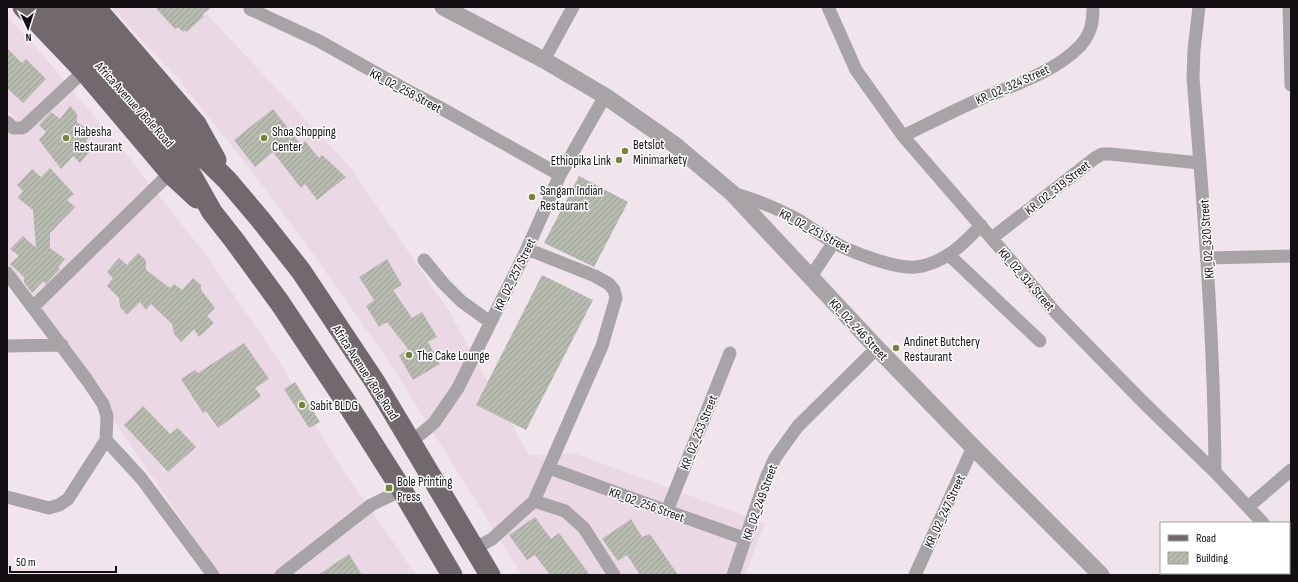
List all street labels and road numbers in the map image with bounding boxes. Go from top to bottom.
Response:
street label: Africa Avenue / Bole Road [91,58,177,151]
street label: KR_02_324 Street [973,62,1052,108]
street label: KR_02_258 Street [367,65,444,117]
street label: KR_02_319 Street [1022,157,1094,218]
street label: KR_02_320 Street [1196,199,1218,279]
street label: KR_02_251 Street [776,206,853,256]
street label: KR_02_257 Street [490,236,539,313]
street label: KR_02_314 Street [995,245,1058,314]
street label: KR_02_246 Street [825,295,891,364]
street label: Africa Avenue / Bole Road [328,321,402,423]
street label: KR_02_253 Street [677,393,721,472]
street label: KR_02_249 Street [739,462,781,542]
street label: KR_02_247 Street [921,472,969,550]
street label: KR_02_256 Street [607,484,687,526]

